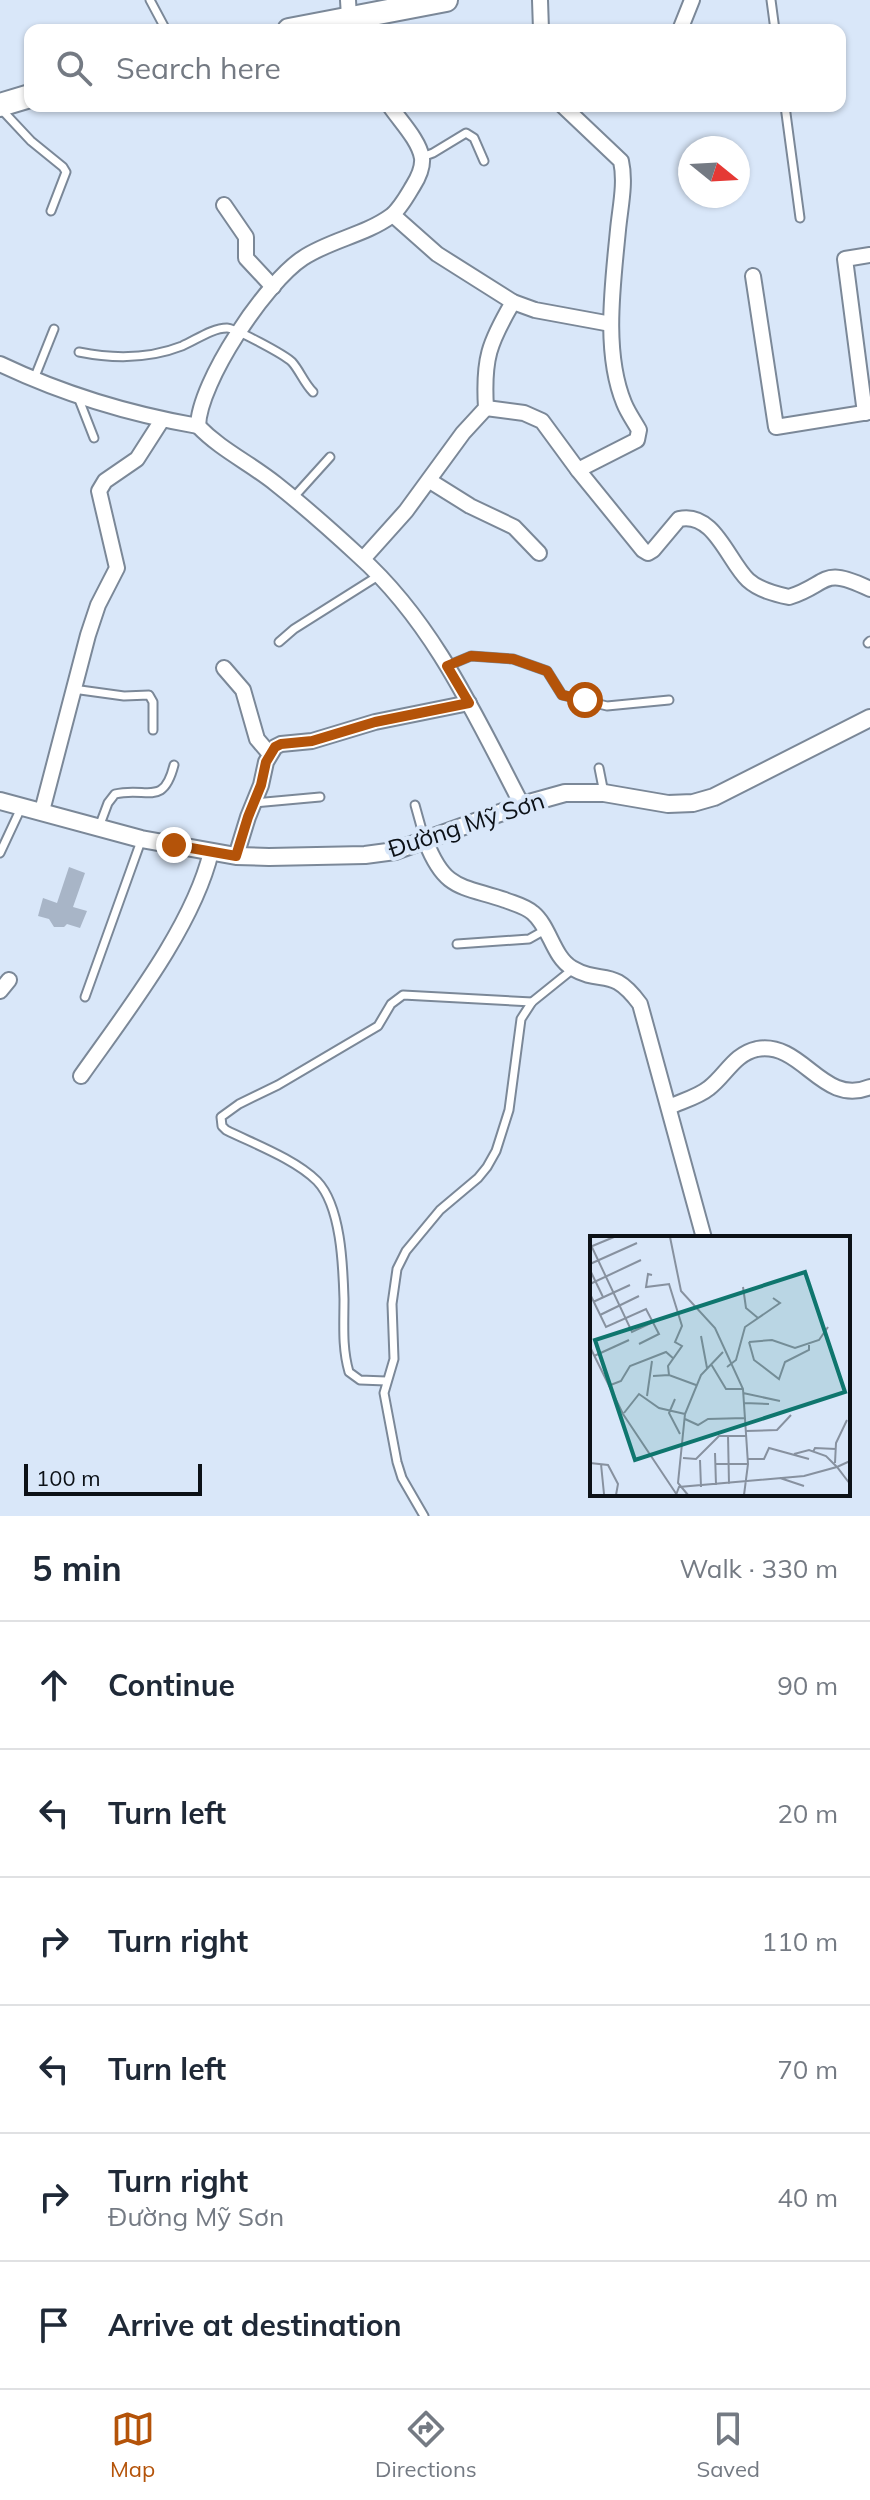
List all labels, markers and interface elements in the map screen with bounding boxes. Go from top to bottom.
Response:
search box [24,24,846,112]
icon: search [52,46,96,90]
text: Search here [116,49,281,87]
north arrow [678,136,750,208]
route start [567,682,603,718]
street label: Đường Mỹ Sơn [384,785,548,863]
route end [156,827,192,863]
inset map [590,1236,850,1496]
scale bar [24,1460,202,1496]
text: 100 m [36,1464,101,1492]
text: 5 min [32,1547,122,1590]
text: Walk · 330 m [679,1552,838,1585]
icon: ahead [32,1663,76,1707]
text: Continue [108,1666,235,1704]
text: 90 m [777,1669,838,1702]
icon: left [32,1791,76,1835]
text: Turn left [108,1794,226,1832]
text: 20 m [777,1797,838,1830]
icon: right [32,1919,76,1963]
text: Turn right [108,1922,248,1960]
text: 110 m [762,1925,838,1958]
icon: left [32,2047,76,2091]
text: Turn left [108,2050,226,2088]
text: 70 m [777,2053,838,2086]
text: Turn right [108,2162,248,2200]
icon: right [32,2175,76,2219]
text: 40 m [777,2181,838,2214]
text: Đường Mỹ Sơn [108,2200,284,2233]
icon: arrive [32,2303,76,2347]
text: Arrive at destination [108,2306,402,2344]
tab: Map [110,2407,155,2483]
tab: Directions [375,2407,477,2483]
tab: Saved [697,2407,760,2483]

